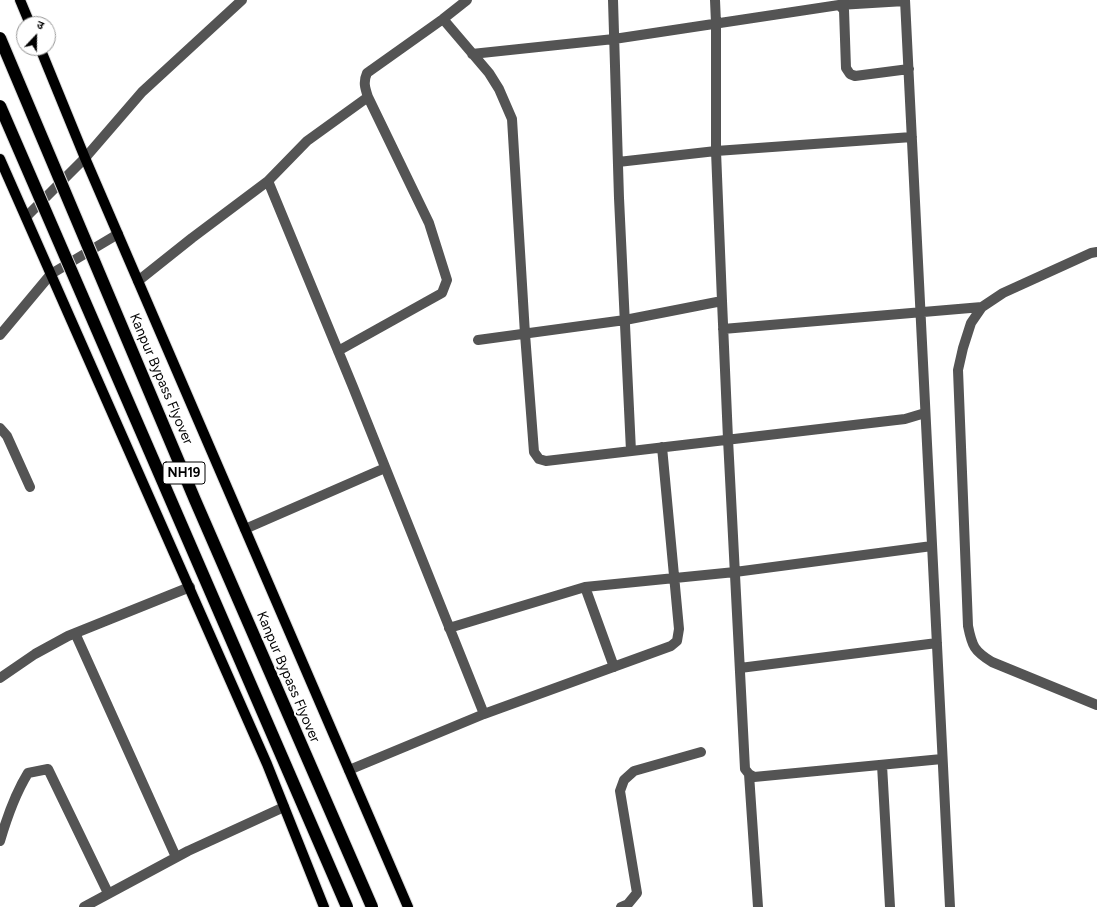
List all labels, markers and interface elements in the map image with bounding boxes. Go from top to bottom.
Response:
north arrow [16,16,56,56]
text: उ [35,18,46,33]
street label: Kanpur Bypass Flyover [126,311,196,447]
road number: NH19 [163,462,205,484]
street label: Kanpur Bypass Flyover [253,609,323,745]

